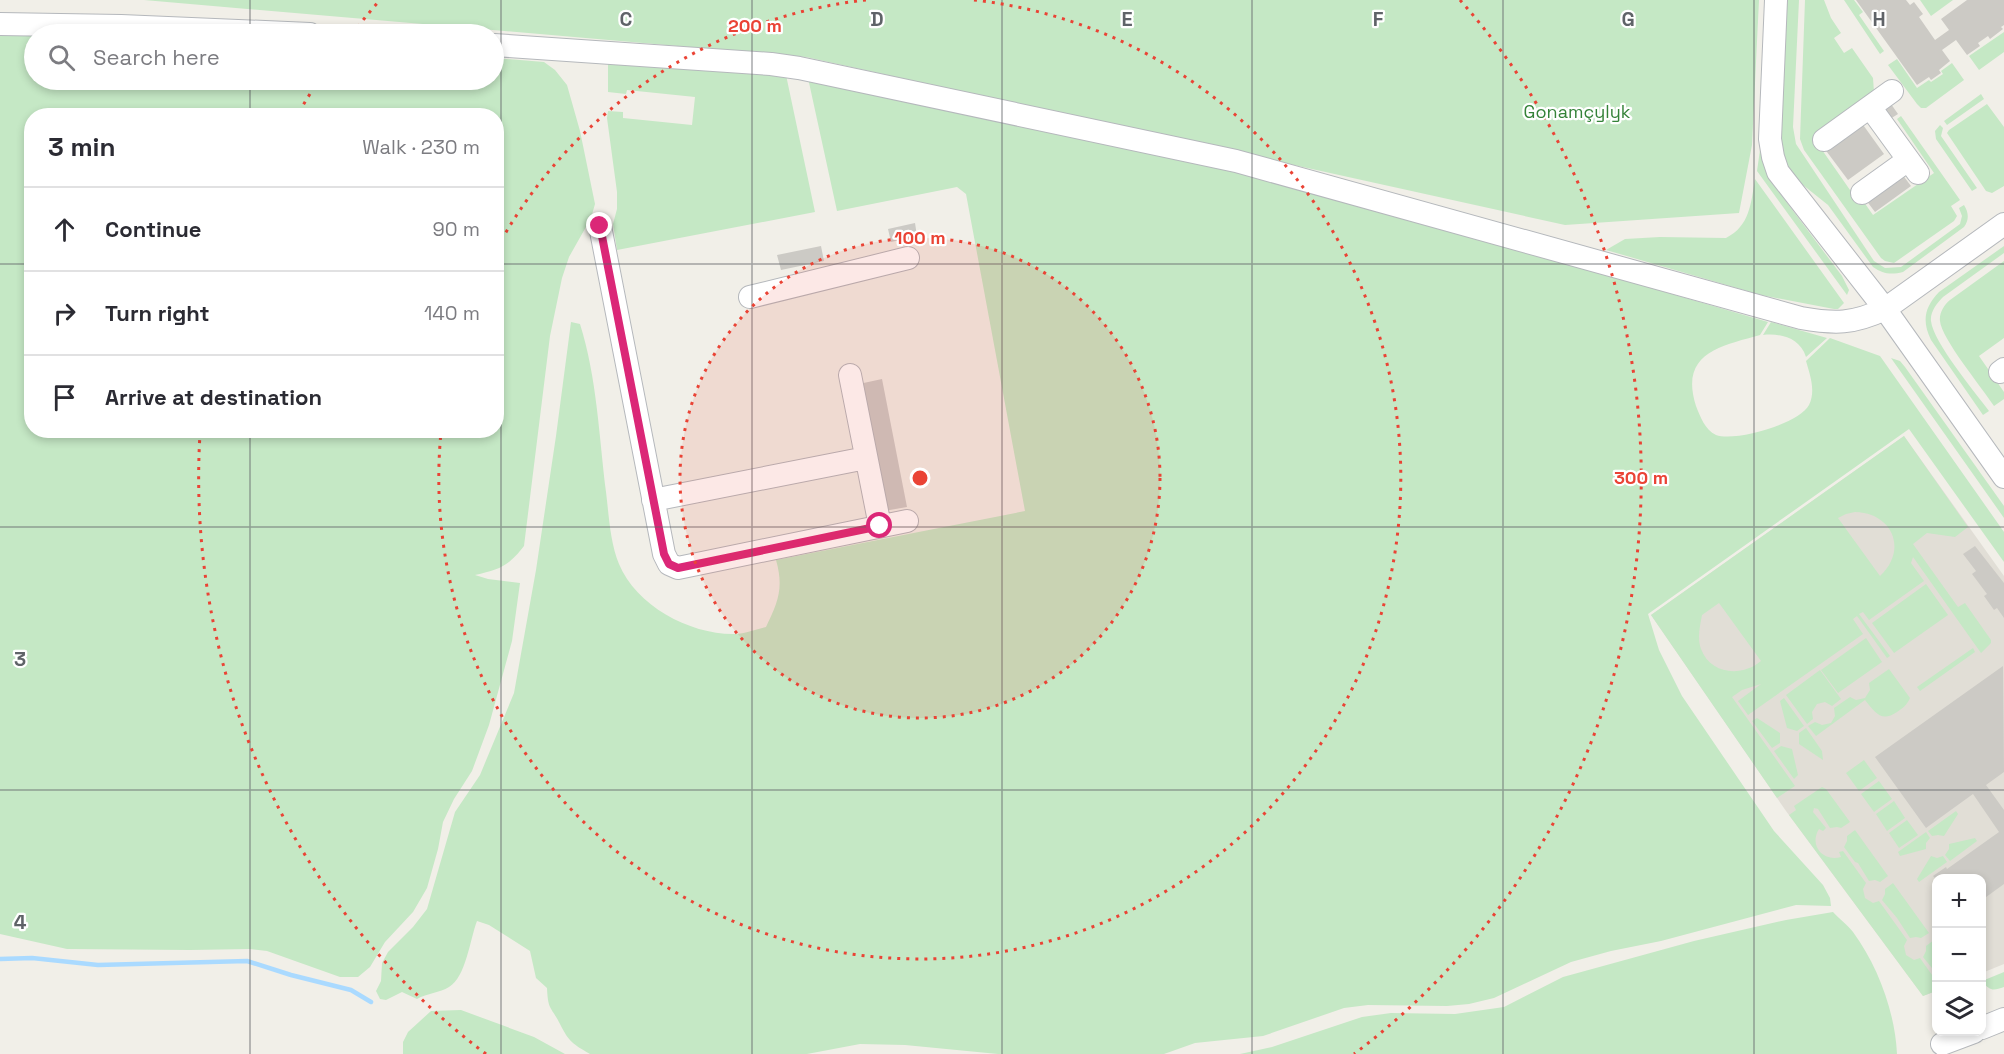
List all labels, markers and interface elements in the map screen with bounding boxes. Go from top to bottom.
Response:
text: C [620,6,633,32]
text: D [870,6,884,32]
text: E [1121,6,1133,32]
text: F [1373,6,1384,32]
text: G [1621,6,1635,32]
text: H [1872,6,1886,32]
text: 200 m [728,14,782,37]
search box [24,24,504,90]
icon: search [45,41,78,74]
text: Search here [93,43,220,71]
park label: Gonamçylyk [1524,100,1631,123]
text: 3 min [48,130,116,164]
text: Walk · 230 m [362,134,480,160]
route end [586,212,612,238]
icon: ahead [48,213,81,246]
text: Continue [105,215,201,243]
text: 90 m [433,216,480,242]
text: 100 m [894,226,946,249]
icon: right [48,297,81,330]
text: Turn right [105,299,210,327]
text: 140 m [424,300,480,326]
icon: arrive [48,381,81,414]
text: Arrive at destination [105,383,322,411]
text: 300 m [1614,466,1668,489]
centre of rings [910,468,930,488]
route start [866,512,892,538]
text: 3 [14,646,26,672]
map controls [1932,874,1986,1036]
button: + [1932,874,1986,928]
text: 4 [14,909,27,935]
button: − [1932,928,1986,982]
button: layers [1932,982,1986,1036]

